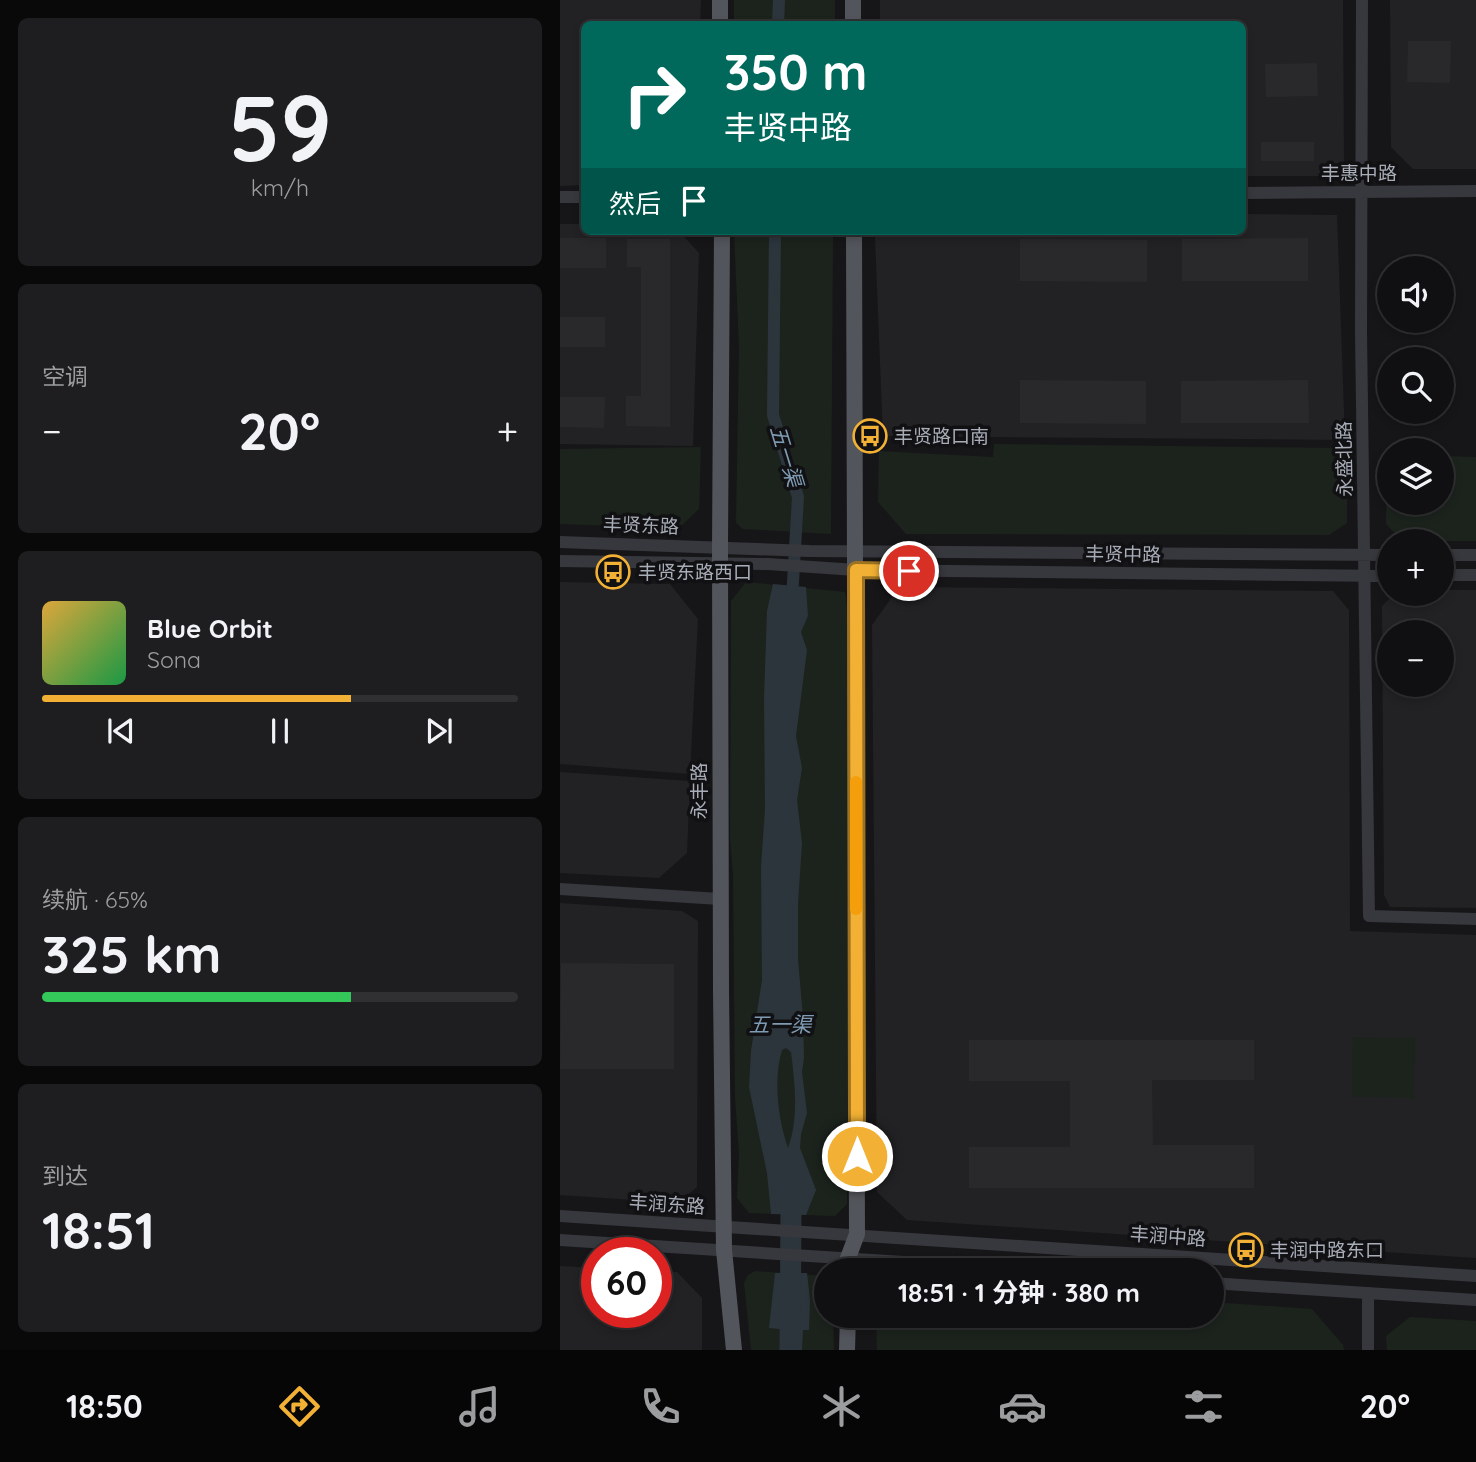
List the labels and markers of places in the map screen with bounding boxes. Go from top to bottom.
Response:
bus stop icon: 丰贤路口南 [851,417,889,455]
place label: 丰贤路口南 [894,424,989,448]
pin [879,541,939,601]
bus stop icon: 丰贤东路西口 [594,553,632,591]
place label: 丰贤东路西口 [638,560,752,584]
bus stop icon: 丰润中路东口 [1227,1231,1265,1269]
place label: 丰润中路东口 [1270,1238,1384,1262]

